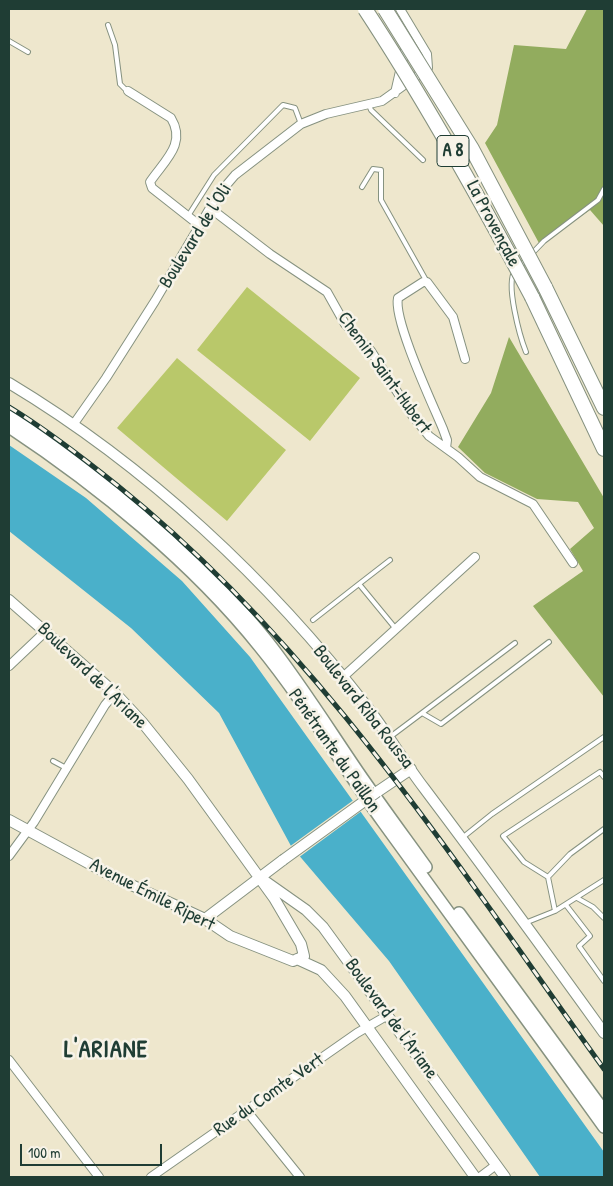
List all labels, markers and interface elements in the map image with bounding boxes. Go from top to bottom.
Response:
road number: A 8 [437,136,469,166]
street label: La Provençale [461,177,525,271]
street label: Boulevard de l'Oli [155,179,237,293]
street label: Chemin Saint-Hubert [332,308,436,438]
street label: Boulevard de l'Ariane [32,618,152,734]
street label: Boulevard Riba Roussa [308,641,418,773]
street label: Pénétrante du Paillon [283,685,385,817]
street label: Avenue Émile Ripert [86,854,218,936]
street label: Boulevard de l'Ariane [340,954,442,1084]
district label: L'ARIANE [63,1037,149,1065]
street label: Rue du Comte Vert [210,1049,328,1141]
scale bar [22,1134,165,1166]
text: 100 m [28,1142,61,1163]

